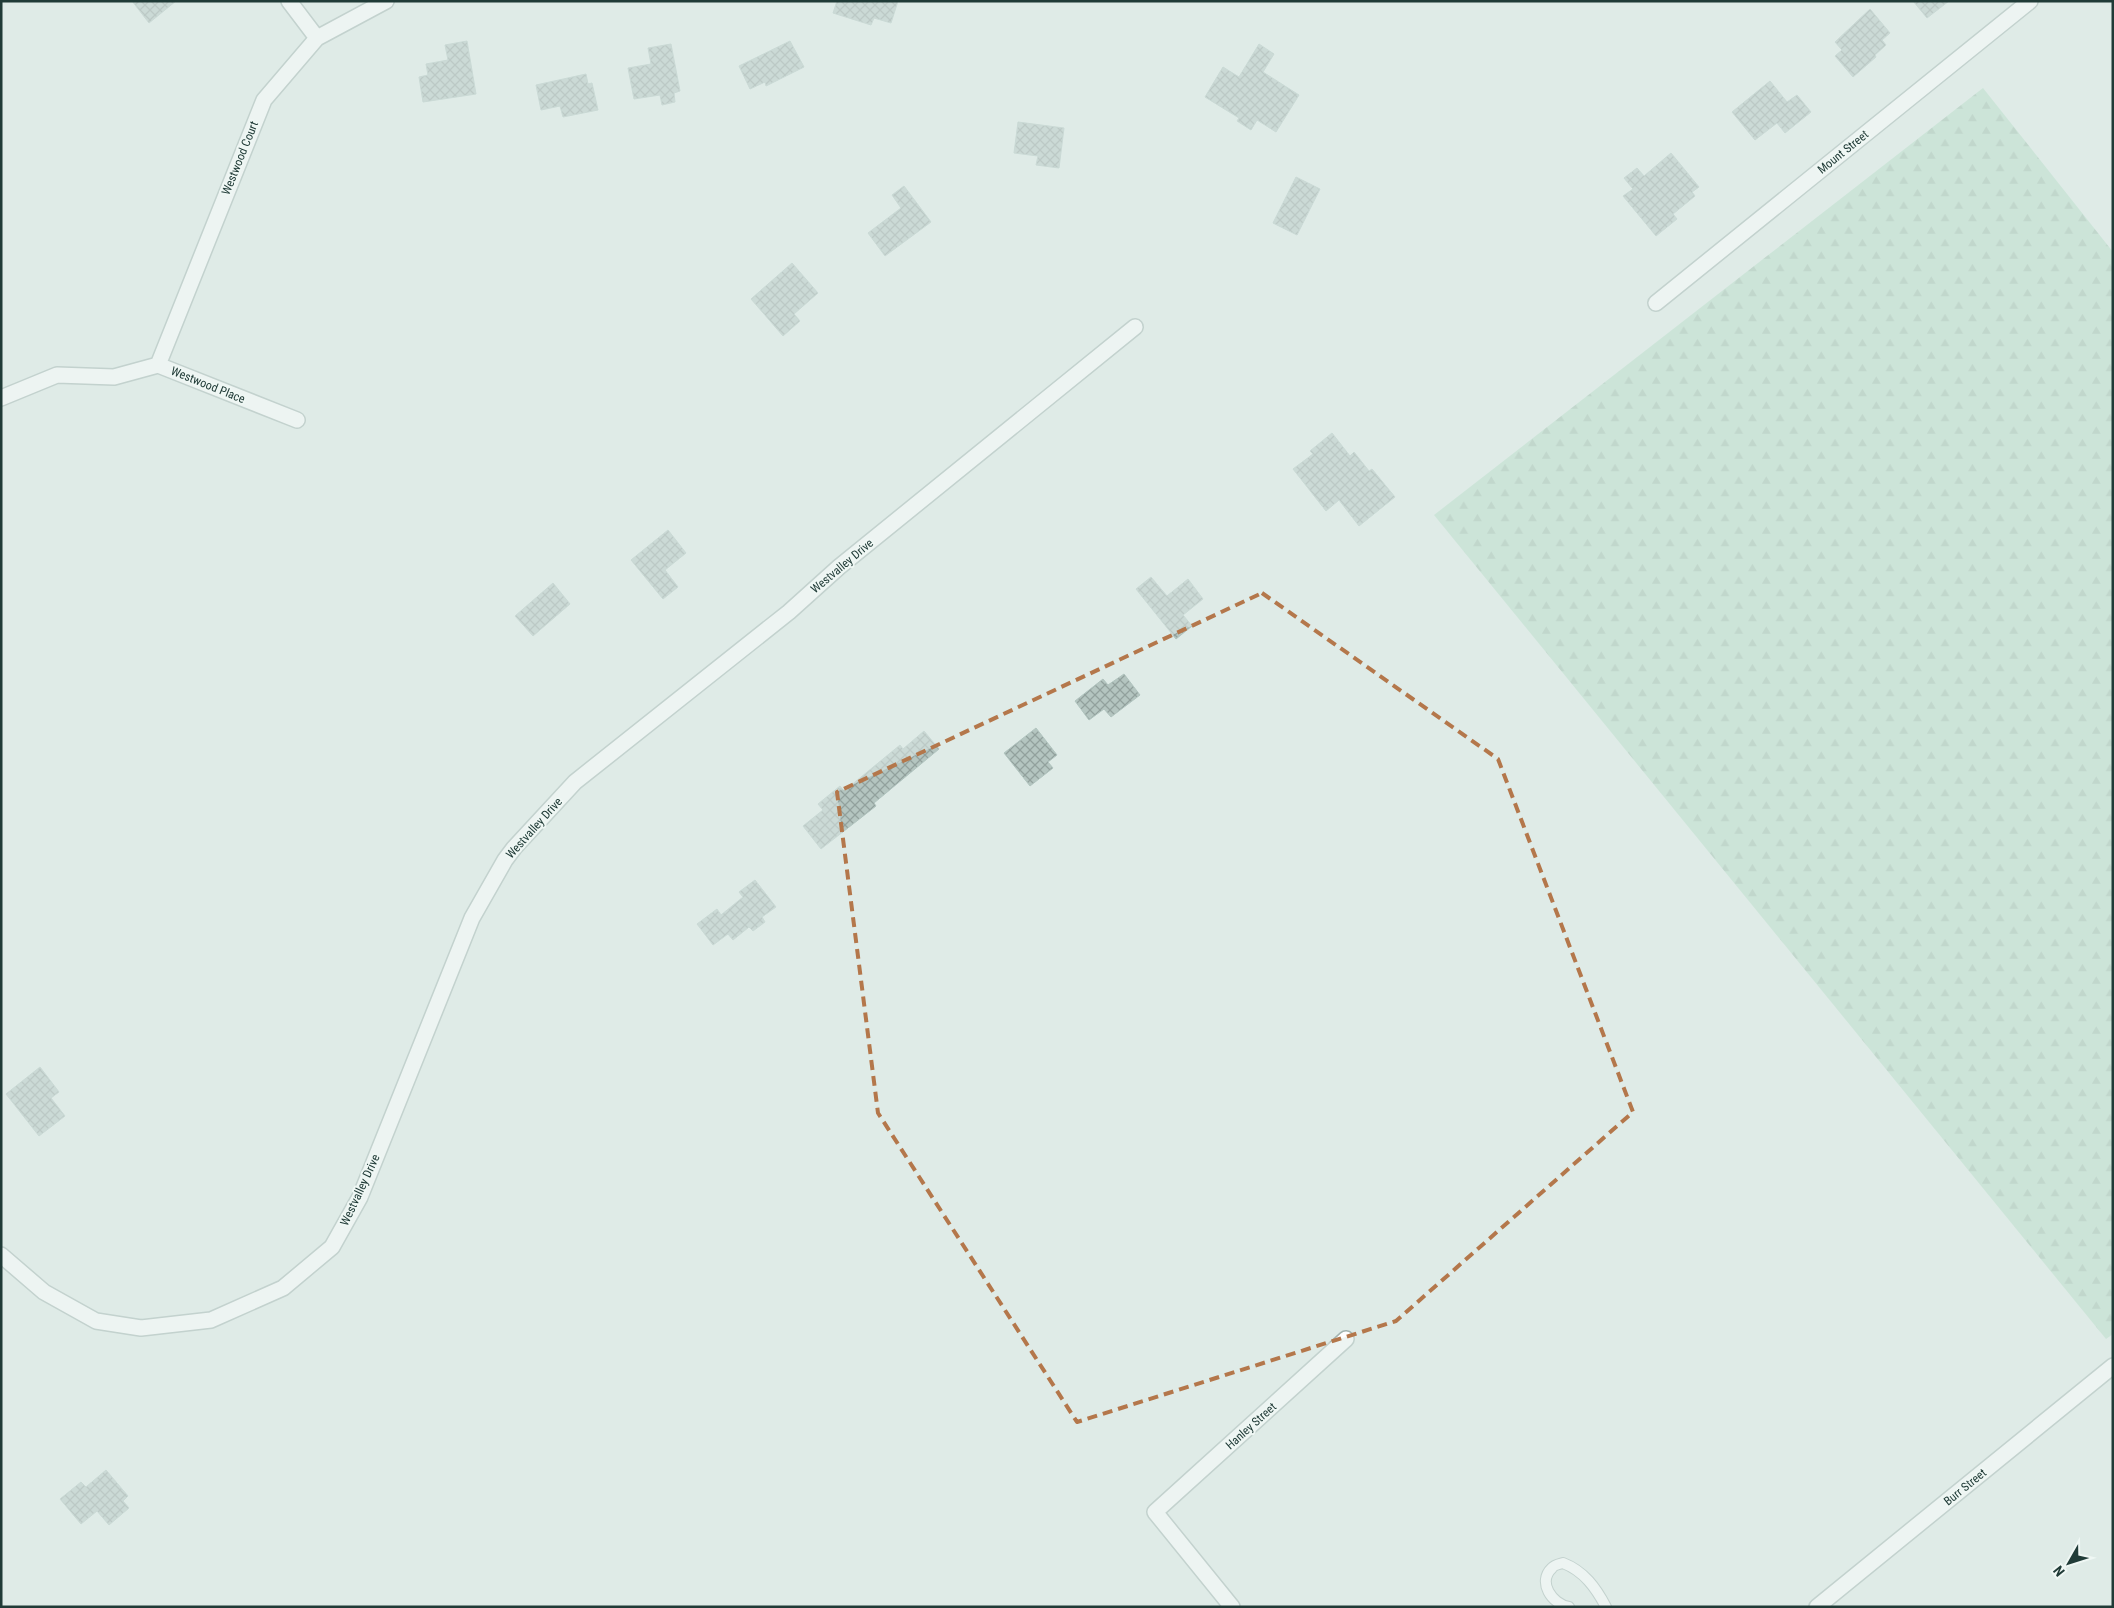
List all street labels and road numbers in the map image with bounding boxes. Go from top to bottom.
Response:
street label: Westwood Court [219,119,261,197]
street label: Mount Street [1815,127,1872,177]
street label: Westwood Place [169,364,247,406]
street label: Westvalley Drive [808,536,876,596]
street label: Westvalley Drive [503,794,565,861]
street label: Westvalley Drive [337,1152,383,1228]
street label: Hanley Street [1223,1399,1279,1452]
street label: Burr Street [1941,1465,1989,1508]

